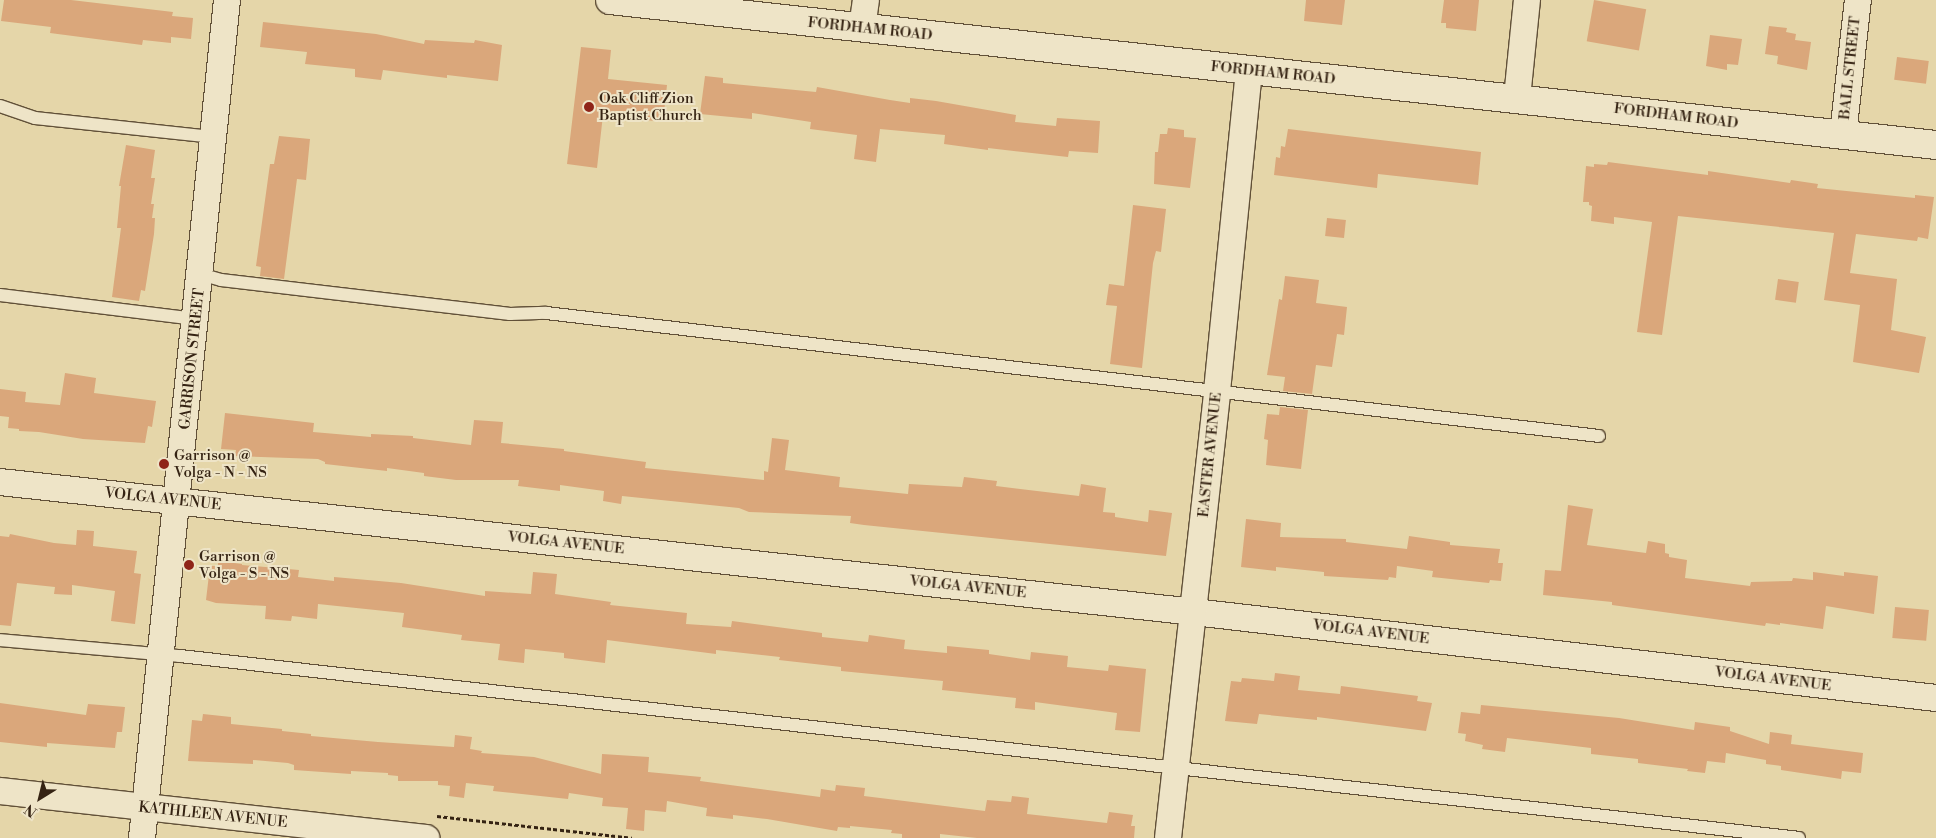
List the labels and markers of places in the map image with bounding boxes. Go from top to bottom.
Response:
place label: Oak Cliff Zion Baptist Church [599,89,702,124]
marker: Oak Cliff Zion Baptist Church [583,101,595,113]
place label: Garrison @ Volga - N - NS [174,446,267,481]
marker: Garrison @ Volga - N - NS [158,458,170,470]
place label: Garrison @ Volga - S - NS [199,547,289,582]
marker: Garrison @ Volga - S - NS [183,559,195,571]

